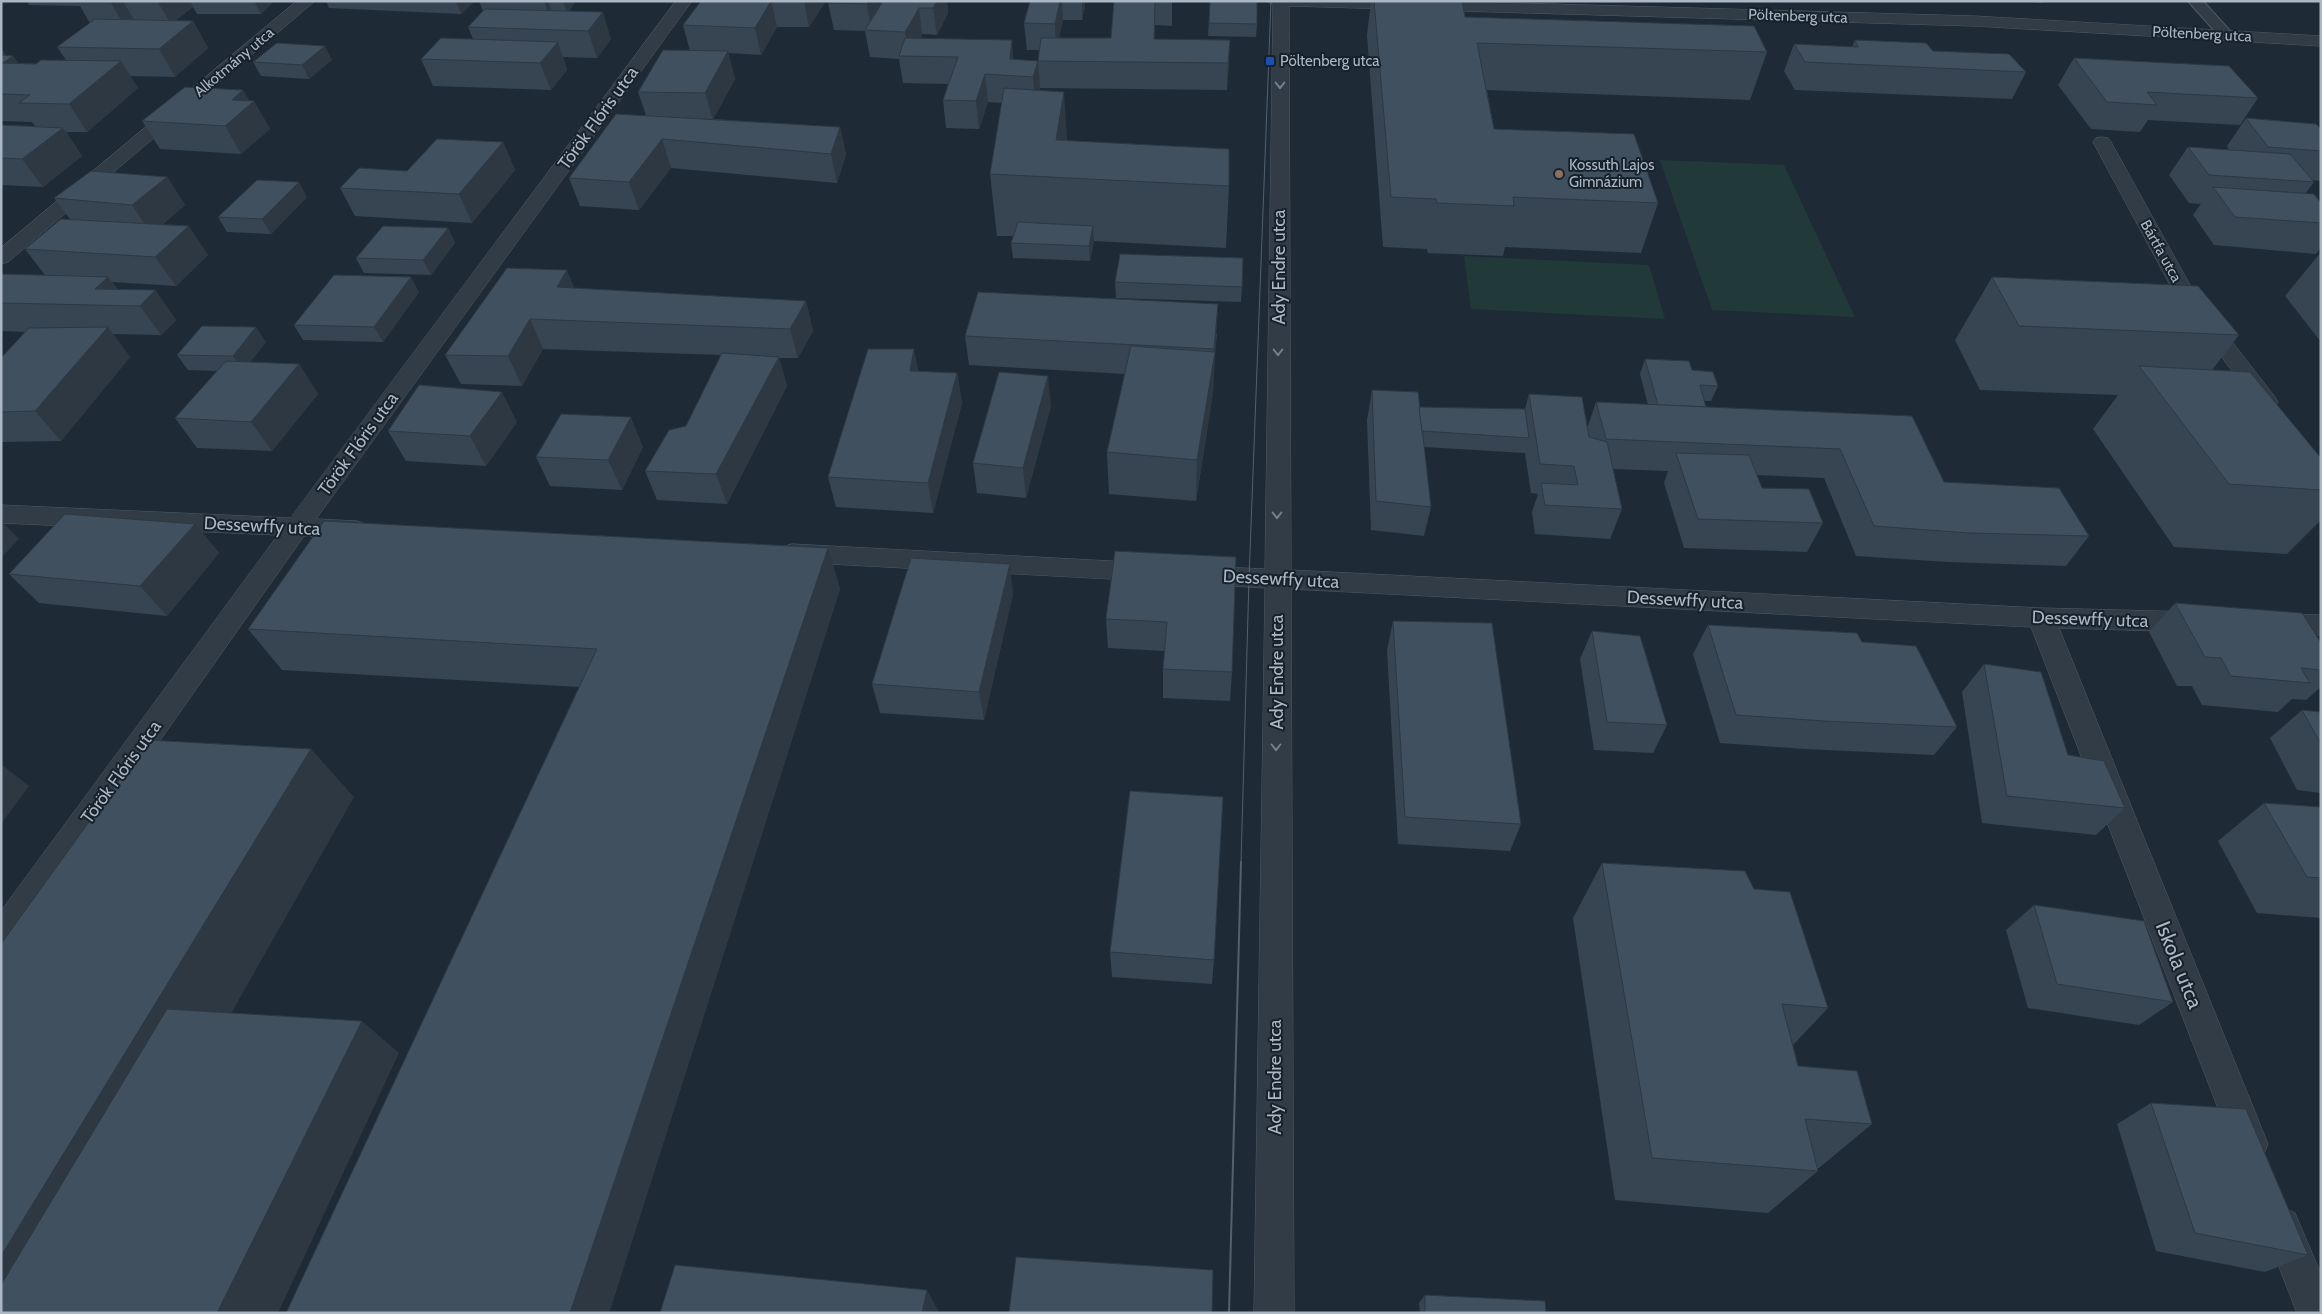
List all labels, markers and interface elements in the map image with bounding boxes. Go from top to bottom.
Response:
street label: Pöltenberg utca [1748,5,1849,27]
street label: Pöltenberg utca [2152,22,2253,46]
street label: Alkotmány utca [190,23,278,101]
place label: Pöltenberg utca [1280,52,1380,70]
marker: Pöltenberg utca [1264,55,1276,67]
street label: Török Flóris utca [553,62,643,174]
one-way arrow [1275,82,1285,89]
place label: Kossuth Lajos Gimnázium [1569,156,1654,191]
marker: Kossuth Lajos Gimnázium [1553,168,1565,180]
street label: Ady Endre utca [1268,209,1290,324]
street label: Bártfa utca [2137,217,2186,286]
one-way arrow [1273,349,1283,357]
street label: Török Flóris utca [313,388,403,500]
street label: Dessewffy utca [203,512,321,540]
one-way arrow [1272,512,1282,519]
street label: Dessewffy utca [1222,565,1340,593]
street label: Dessewffy utca [1626,586,1744,614]
street label: Dessewffy utca [2031,606,2149,632]
street label: Ady Endre utca [1266,614,1288,729]
street label: Török Flóris utca [76,716,166,828]
one-way arrow [1271,744,1281,752]
street label: Iskola utca [2151,918,2208,1012]
street label: Ady Endre utca [1264,1019,1286,1134]

